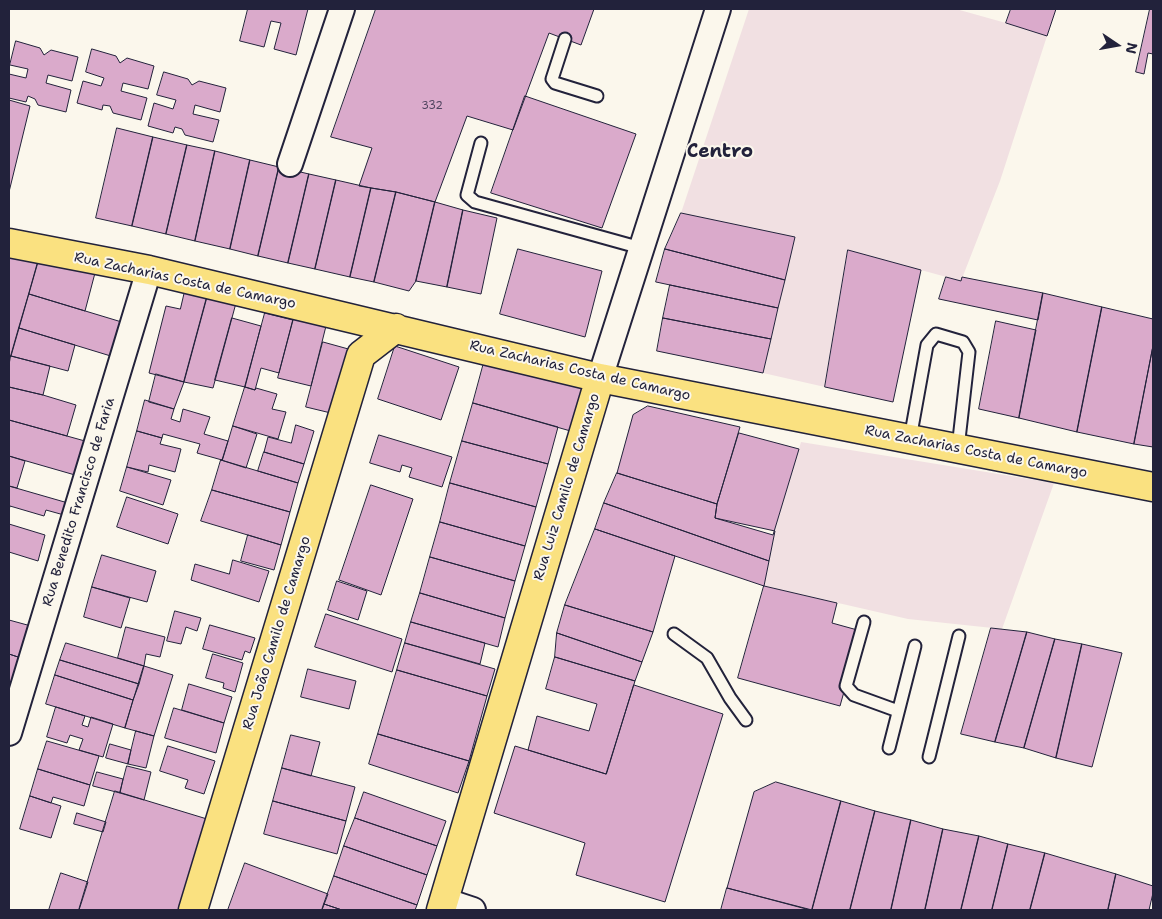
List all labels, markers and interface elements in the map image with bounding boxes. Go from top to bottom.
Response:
north arrow [1092,20,1142,70]
text: N [1122,41,1142,55]
house number: 332 [421,99,443,113]
district label: Centro [687,141,753,163]
street label: Rua Zacharias Costa de Camargo [73,249,297,313]
street label: Rua Zacharias Costa de Camargo [468,337,692,405]
street label: Rua Luiz Camilo de Camargo [530,391,604,583]
street label: Rua Benedito Francisco de Faria [39,396,119,608]
street label: Rua Zacharias Costa de Camargo [863,422,1089,482]
street label: Rua João Camilo de Camargo [240,534,314,732]

